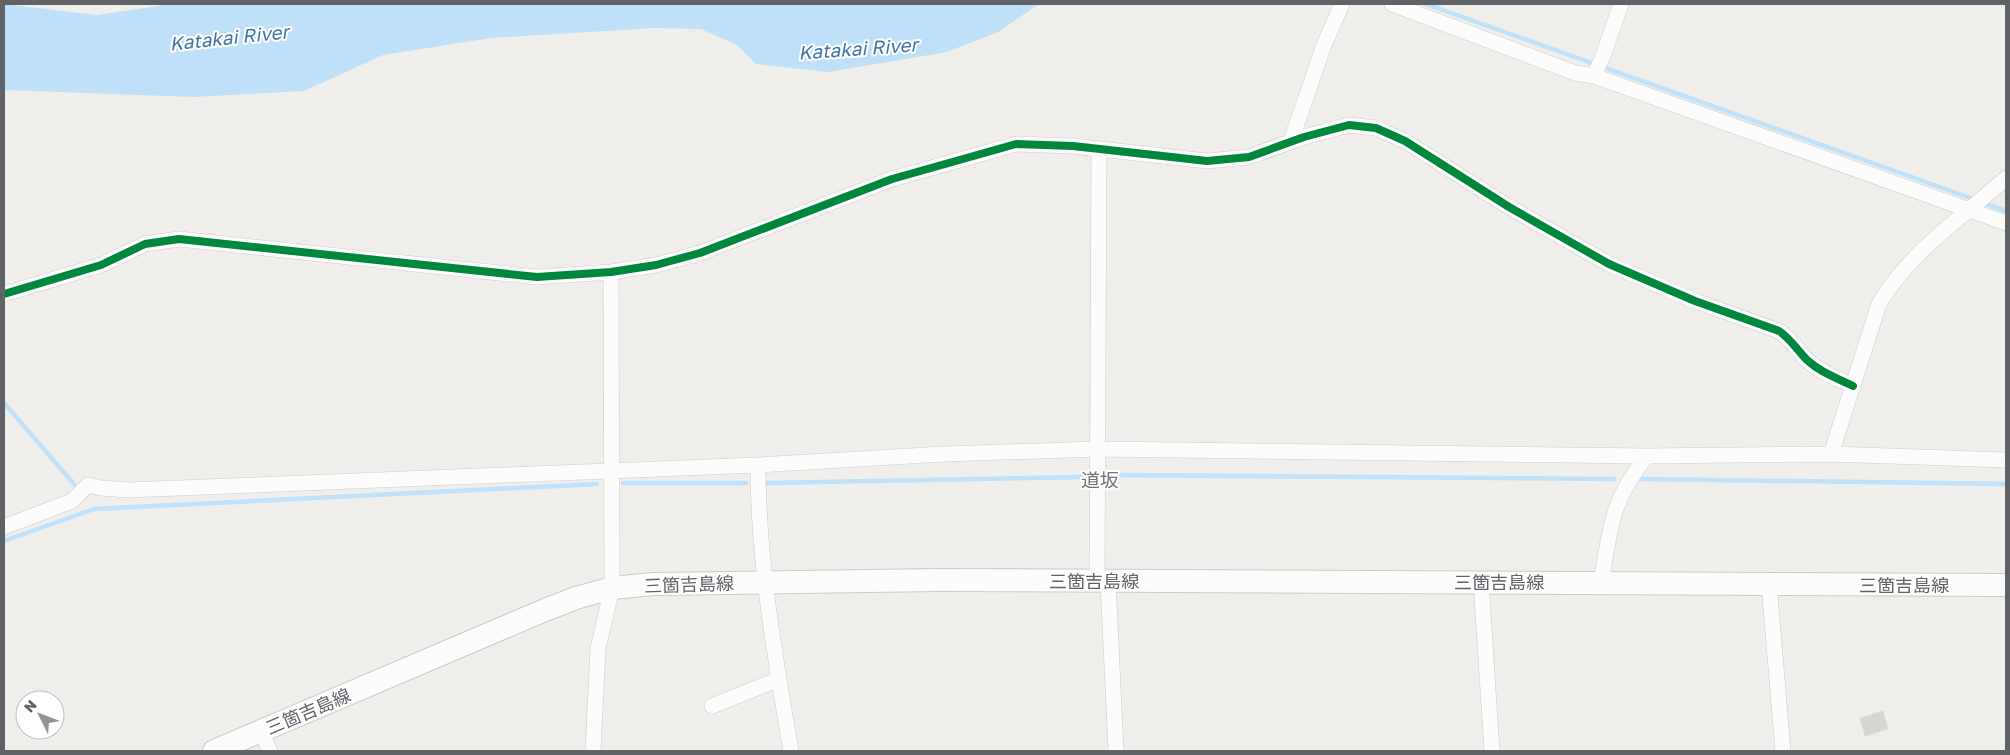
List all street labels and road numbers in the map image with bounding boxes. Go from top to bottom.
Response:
street label: 三箇吉島線 [1049,570,1139,592]
street label: 三箇吉島線 [644,571,734,597]
street label: 三箇吉島線 [1454,571,1544,593]
street label: 三箇吉島線 [1859,574,1949,596]
street label: 三箇吉島線 [262,683,354,739]

